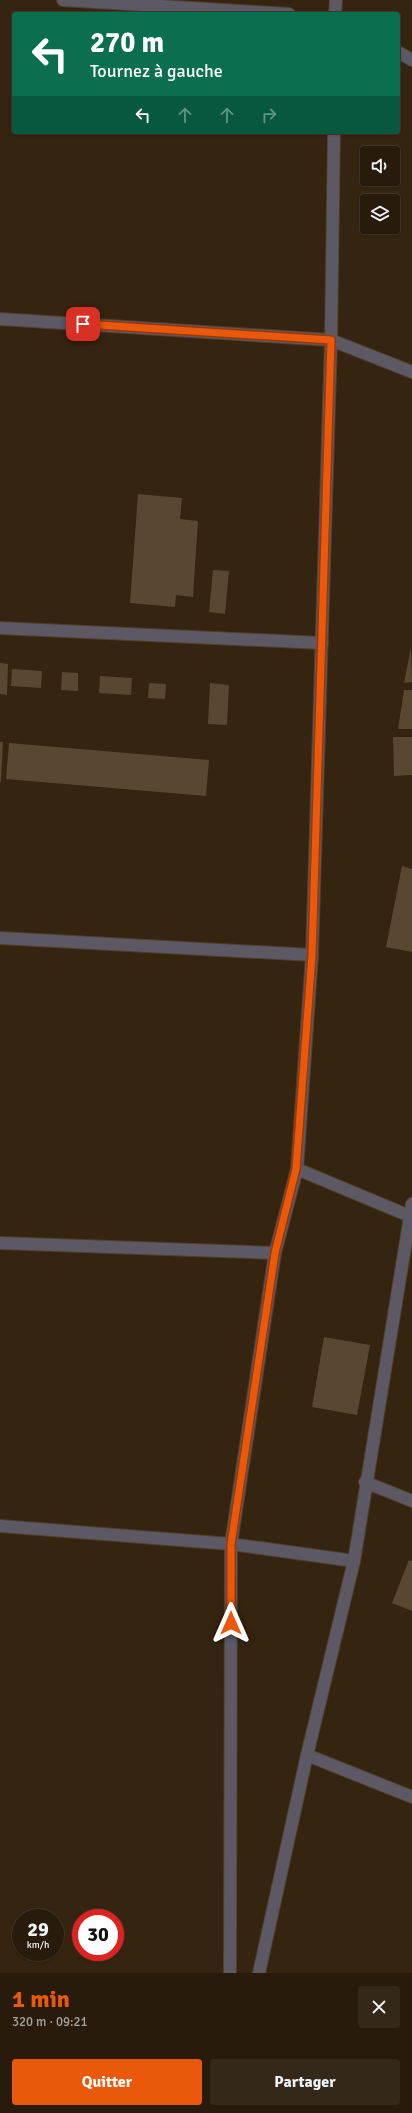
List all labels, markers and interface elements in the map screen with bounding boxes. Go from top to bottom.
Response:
text: 270 m [90,26,164,60]
icon: left [24,28,76,80]
text: Tournez à gauche [90,60,223,82]
icon: left [132,104,154,126]
icon: ahead [174,104,196,126]
icon: ahead [216,104,238,126]
icon: right [258,104,280,126]
map controls [360,146,400,234]
button: sound [360,146,400,186]
button: layers [360,194,400,234]
pin [66,307,100,341]
icon: arrive [72,313,94,335]
position arrow [210,1602,252,1644]
speed limit sign: 30 [72,1909,124,1961]
text: 29 [27,1917,49,1942]
text: km/h [27,1939,49,1951]
text: 1 min [12,1984,70,2014]
button: close [358,1986,400,2028]
text: 320 m · 09:21 [12,2014,88,2030]
button: Quitter [12,2059,202,2105]
button: Partager [210,2059,400,2105]

